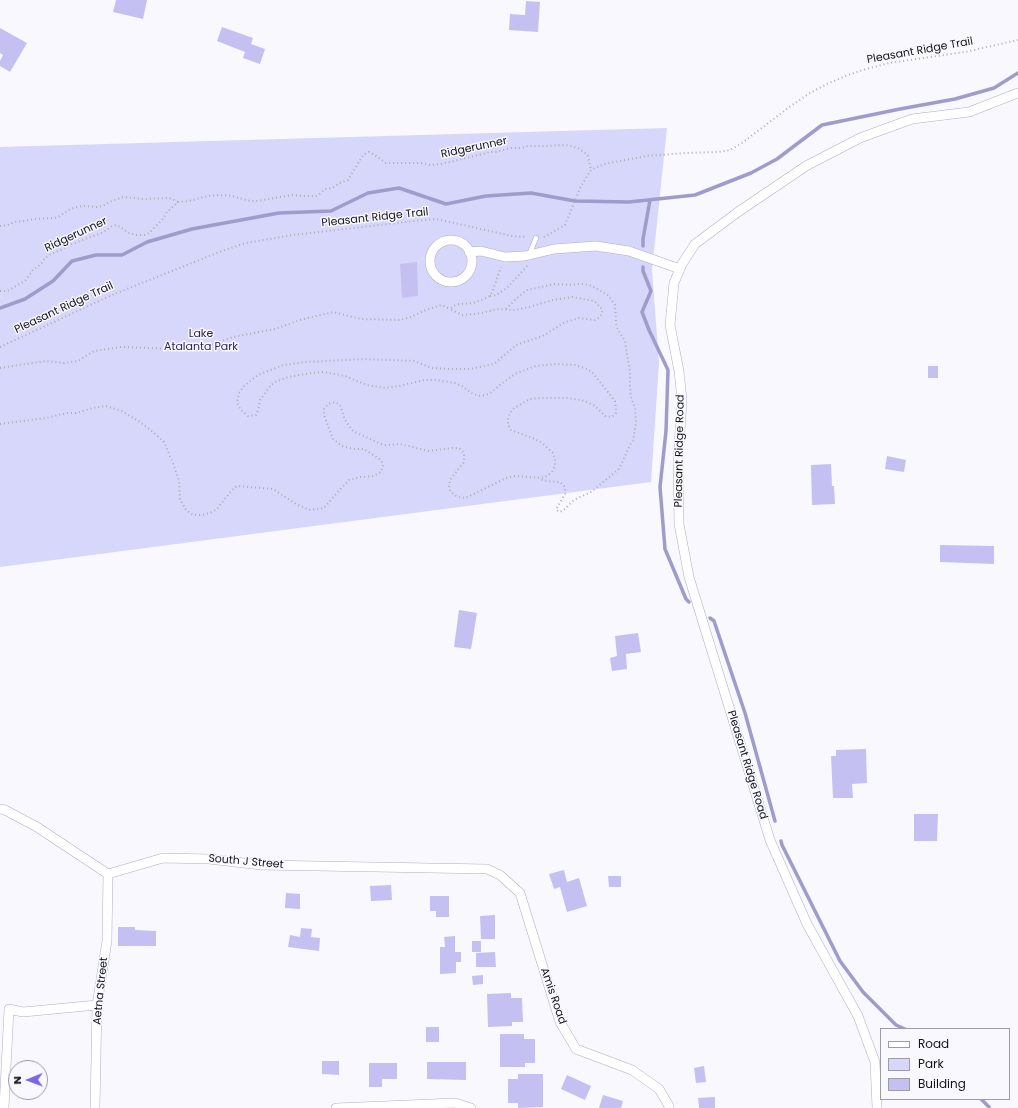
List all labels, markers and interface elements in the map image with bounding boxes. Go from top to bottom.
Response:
street label: Pleasant Ridge Trail [866,35,974,67]
street label: Ridgerunner [440,135,508,161]
street label: Pleasant Ridge Trail [321,206,429,230]
street label: Ridgerunner [43,215,109,255]
street label: Pleasant Ridge Trail [13,279,115,337]
park label: Lake Atalanta Park [164,327,238,353]
street label: Pleasant Ridge Road [672,394,688,508]
street label: Pleasant Ridge Road [724,709,770,821]
street label: South J Street [208,852,284,872]
street label: Aetna Street [91,957,111,1025]
street label: Amis Road [537,966,569,1026]
legend [880,1028,1010,1100]
text: Road [918,1035,949,1052]
text: Park [918,1055,944,1072]
north arrow [8,1060,48,1100]
text: Building [918,1075,966,1092]
text: N [9,1076,25,1084]

